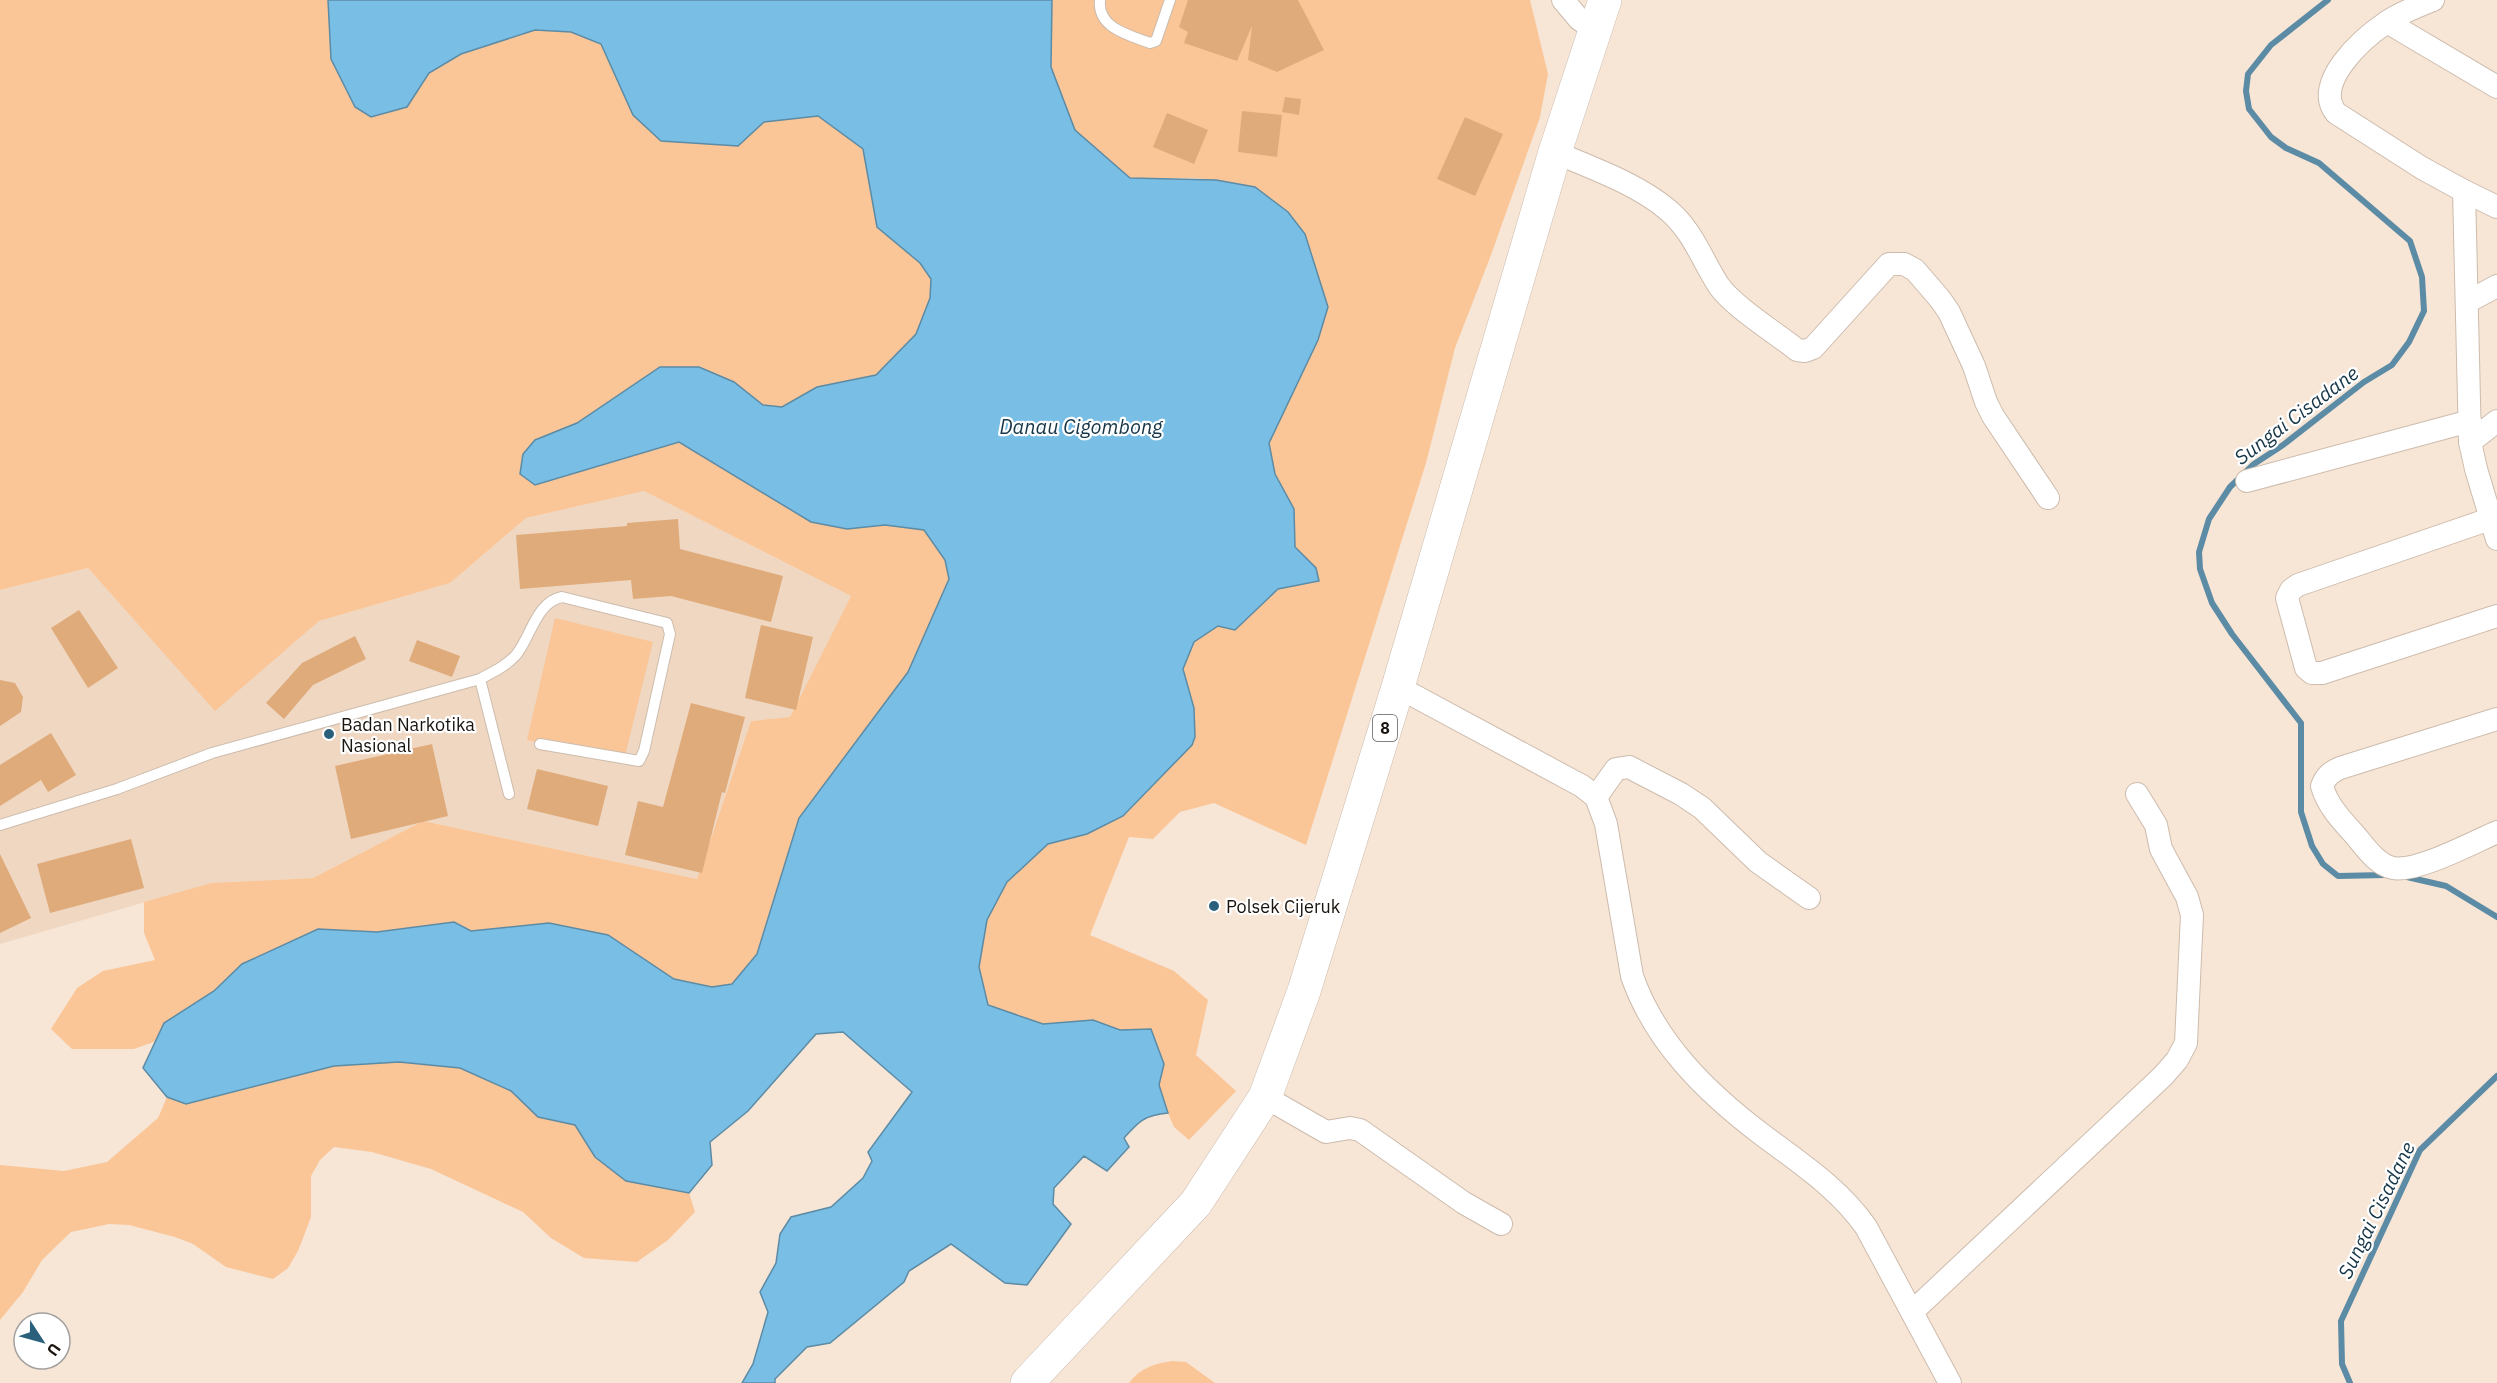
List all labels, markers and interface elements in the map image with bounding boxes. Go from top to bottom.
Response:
water label: Sungai Cisadane [2228,359,2364,471]
water label: Danau Cigombong [1000,413,1163,440]
place label: Badan Narkotika Nasional [341,713,475,757]
road number: 8 [1373,715,1397,741]
marker: Badan Narkotika Nasional [322,727,336,741]
place label: Polsek Cijeruk [1226,895,1341,918]
marker: Polsek Cijeruk [1207,899,1221,913]
water label: Sungai Cisadane [2331,1137,2421,1283]
north arrow [12,1311,72,1371]
text: U [43,1339,65,1360]

